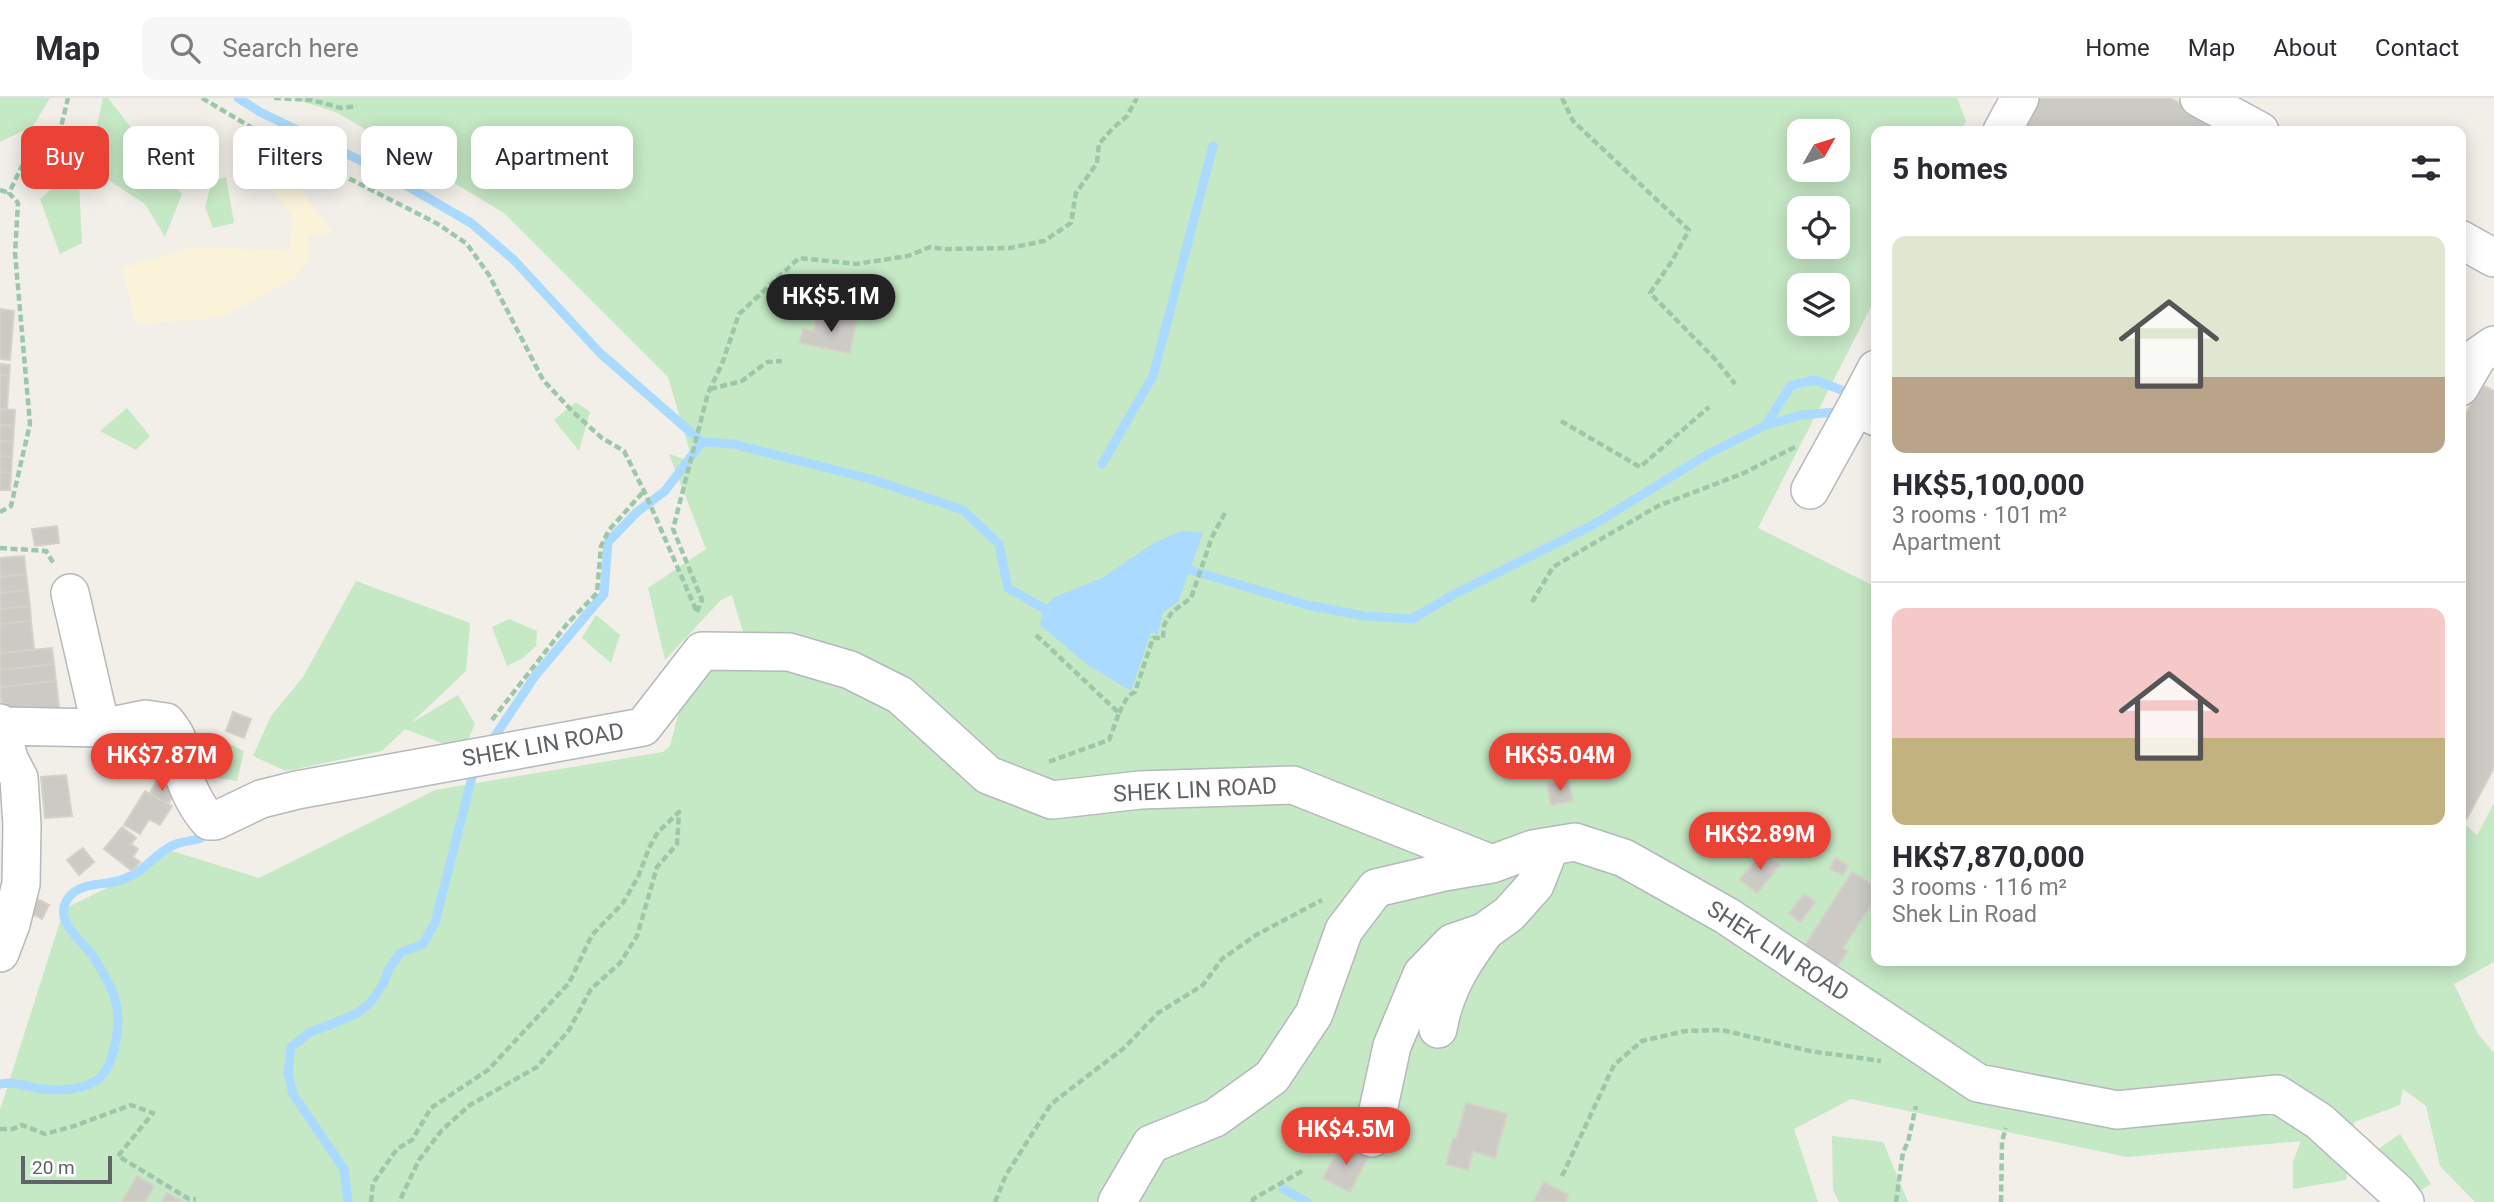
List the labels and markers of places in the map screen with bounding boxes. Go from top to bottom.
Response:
pin: HK$5.1M [766,274,896,334]
pin: HK$7.87M [90,734,234,793]
pin: HK$5.04M [1488,734,1632,793]
pin: HK$2.89M [1688,812,1832,872]
pin: HK$4.5M [1281,1108,1411,1167]

